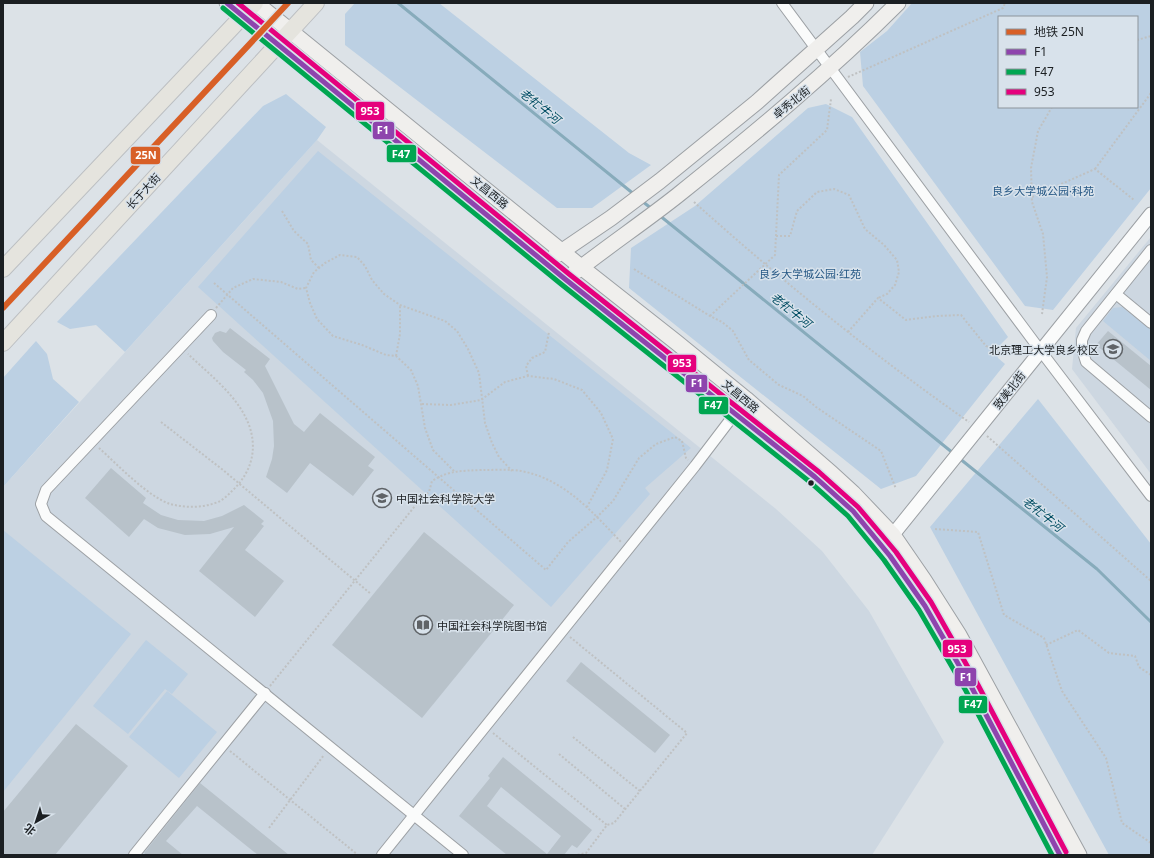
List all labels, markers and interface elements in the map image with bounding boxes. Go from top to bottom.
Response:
legend [998,16,1138,108]
text: 地铁 25N [1034,23,1084,40]
text: F1 [1034,43,1047,60]
text: F47 [1034,63,1054,80]
street label: 卓秀北街 [769,82,813,122]
text: 953 [1034,83,1055,100]
water label: 老牤牛河 [516,84,566,129]
line badge: 953 [355,101,385,121]
text: 953 [361,103,379,118]
line badge: F1 [372,121,395,140]
text: F1 [377,122,389,137]
line badge: F47 [386,144,417,163]
line badge: 25N [130,146,161,165]
text: F47 [392,146,410,161]
text: 25N [135,147,157,162]
street label: 长于大街 [123,170,163,212]
street label: 文昌西路 [468,172,512,212]
park label: 良乡大学城公园·科苑 [992,183,1094,198]
park label: 良乡大学城公园·红苑 [759,266,861,281]
water label: 老牤牛河 [767,288,817,333]
school or university icon: 北京理工大学良乡校区 [1102,338,1124,360]
place label: 北京理工大学良乡校区 [989,342,1099,357]
line badge: 953 [667,354,697,373]
text: 953 [673,355,691,370]
street label: 致美北街 [990,368,1028,412]
line badge: F1 [685,374,708,393]
text: F1 [691,375,703,390]
street label: 文昌西路 [719,376,763,416]
line badge: F47 [698,396,729,415]
text: F47 [704,397,722,412]
unlabelled marker [806,478,816,488]
school or university icon: 中国社会科学院大学 [371,487,393,509]
place label: 中国社会科学院大学 [396,491,495,506]
water label: 老牤牛河 [1019,492,1069,537]
library icon: 中国社会科学院图书馆 [412,614,434,636]
place label: 中国社会科学院图书馆 [437,618,547,633]
line badge: 953 [942,639,973,658]
text: 953 [948,641,966,656]
line badge: F1 [954,667,977,687]
text: F1 [960,669,972,684]
line badge: F47 [958,695,988,714]
text: F47 [964,696,982,711]
north arrow [16,802,56,842]
text: 北 [20,821,38,839]

